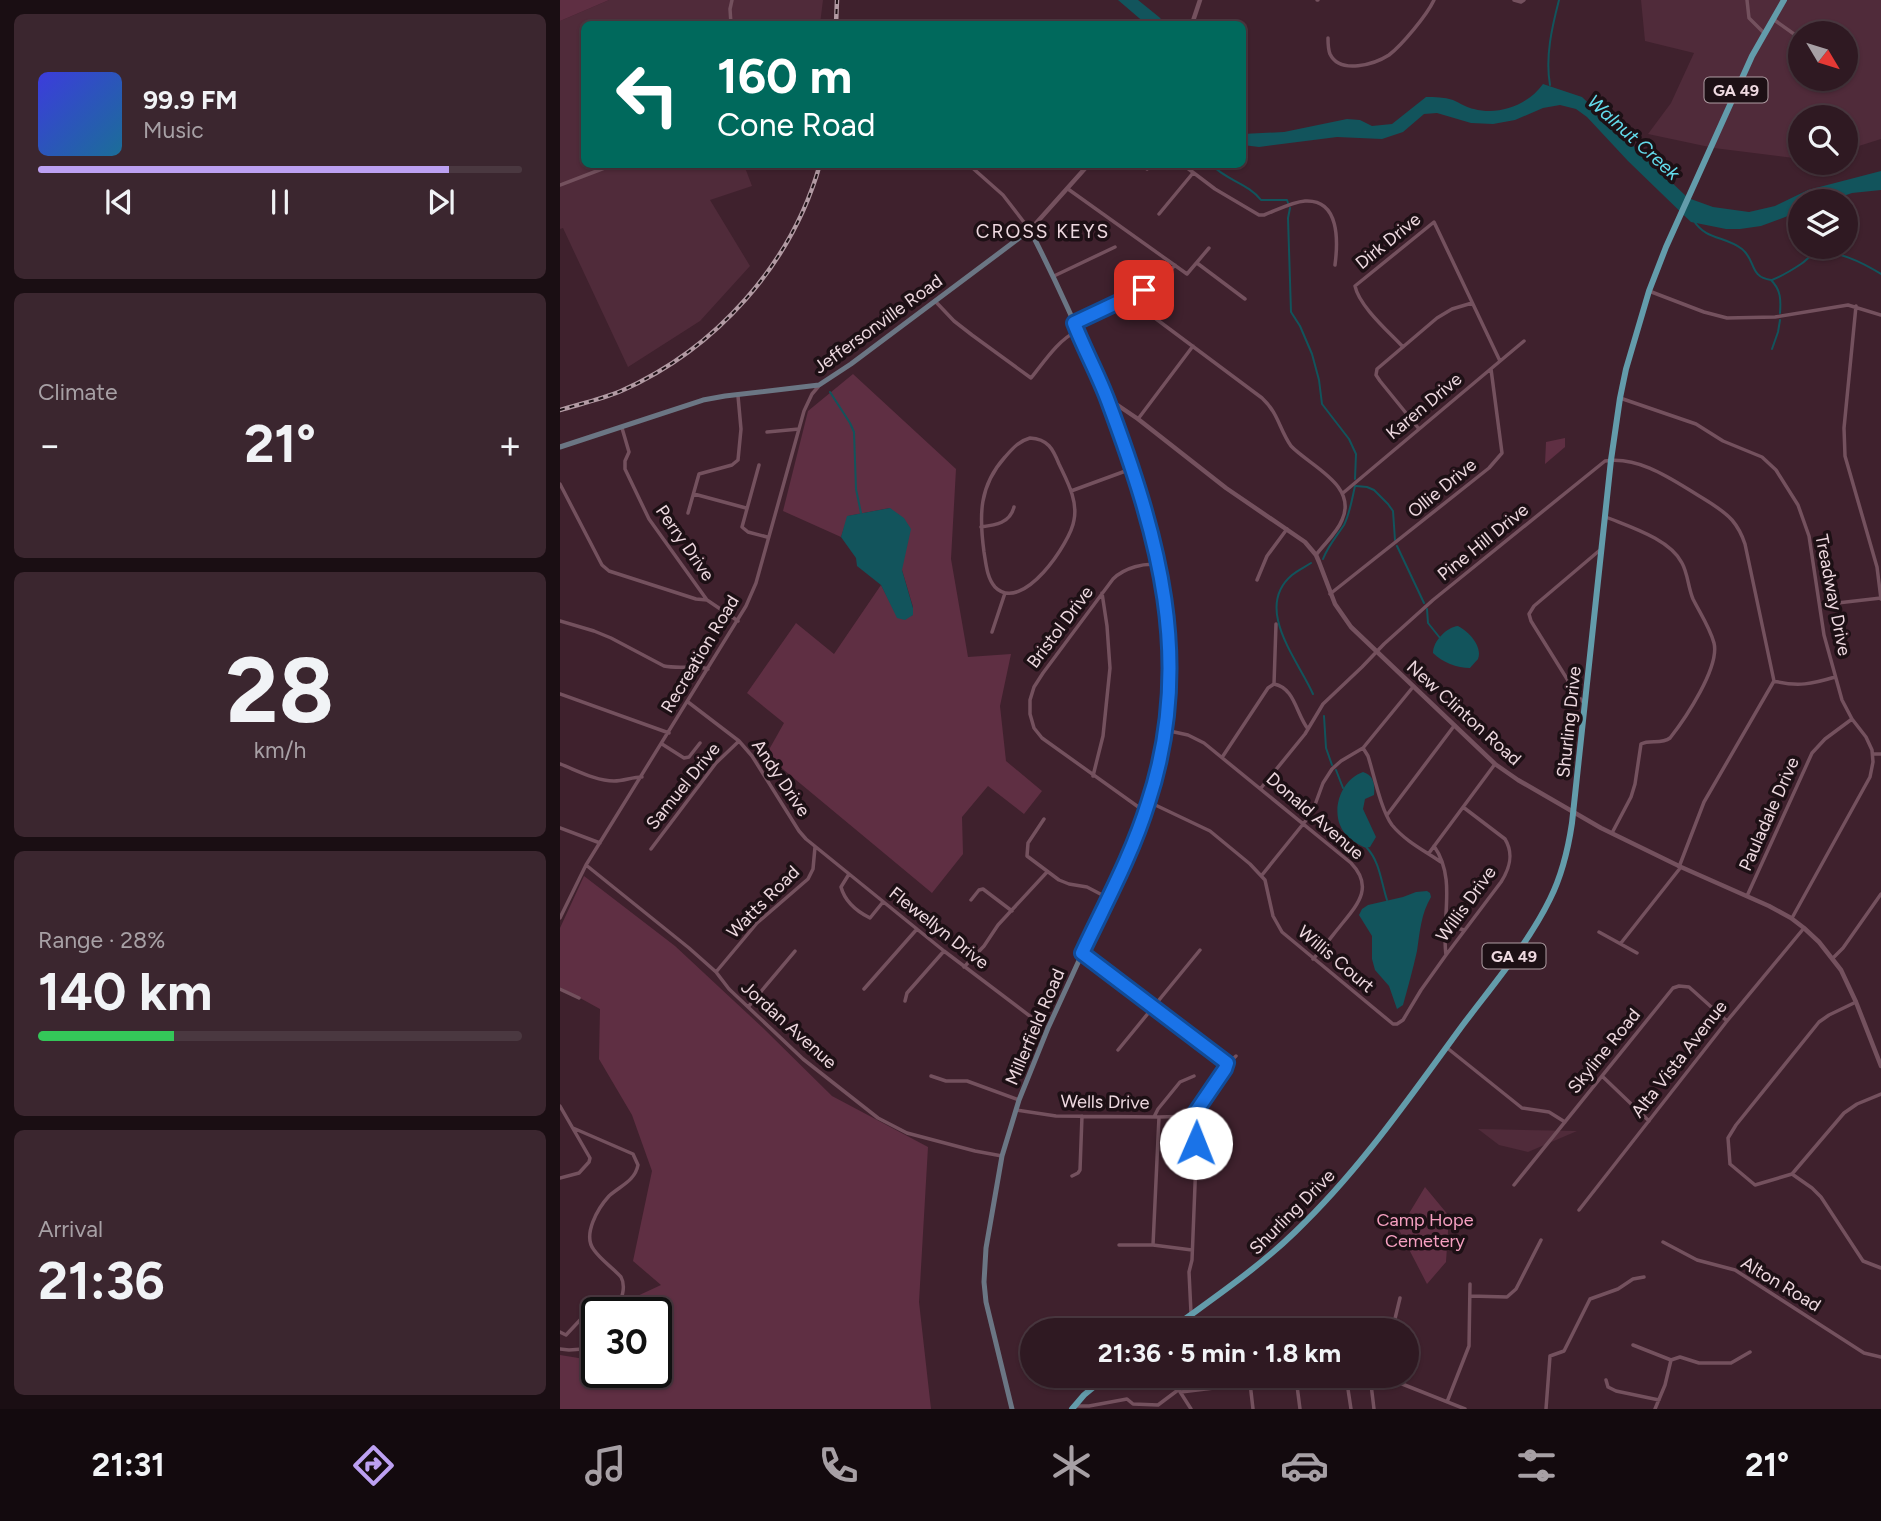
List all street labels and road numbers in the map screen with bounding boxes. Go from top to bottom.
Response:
road number: GA 49 [1704,78,1768,102]
street label: Dirk Drive [1351,208,1425,274]
street label: Jeffersonville Road [809,270,947,378]
street label: Karen Drive [1382,368,1466,444]
street label: Ollie Drive [1403,454,1481,522]
street label: Pine Hill Drive [1433,499,1533,585]
street label: Perry Drive [651,501,719,585]
street label: Treadway Drive [1810,532,1856,658]
street label: Bristol Drive [1022,582,1098,672]
street label: Recreation Road [656,591,744,717]
street label: New Clinton Road [1402,656,1526,770]
street label: Shurling Drive [1552,665,1586,779]
street label: Andy Drive [747,735,815,821]
street label: Samuel Drive [641,738,725,834]
street label: Pauladale Drive [1734,754,1804,874]
street label: Donald Avenue [1262,768,1368,864]
street label: Watts Road [722,861,804,943]
street label: Willis Drive [1431,862,1501,946]
street label: Flewellyn Drive [885,882,993,974]
street label: Willis Court [1293,921,1379,997]
road number: GA 49 [1482,944,1546,968]
street label: Millerfield Road [1001,966,1069,1088]
street label: Jordan Avenue [737,976,841,1074]
street label: Alta Vista Avenue [1626,996,1732,1122]
street label: Skyline Road [1563,1004,1645,1098]
street label: Wells Drive [1060,1090,1150,1114]
street label: Shurling Drive [1245,1164,1340,1259]
street label: Alton Road [1737,1252,1825,1316]

